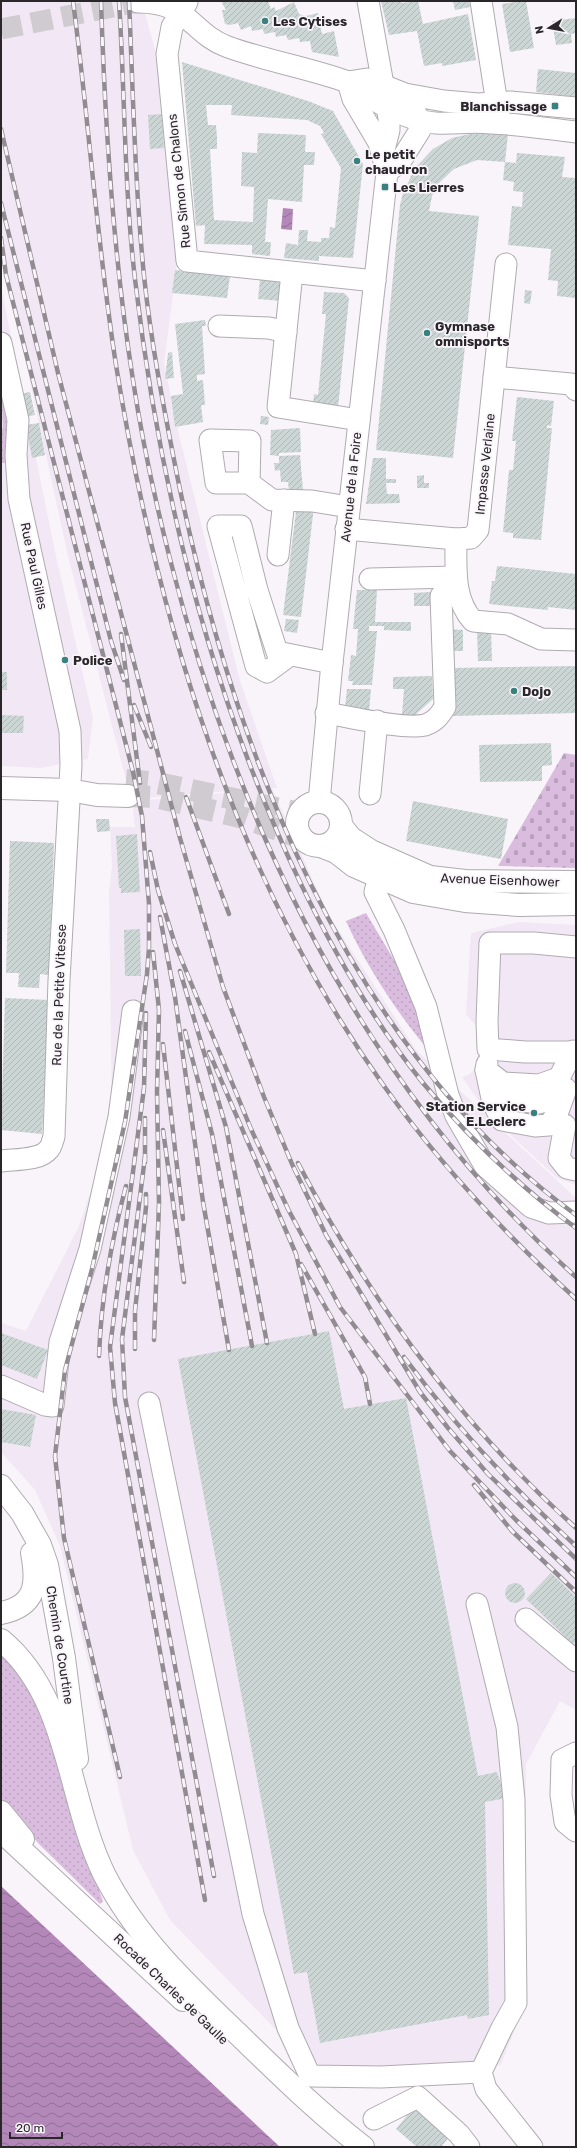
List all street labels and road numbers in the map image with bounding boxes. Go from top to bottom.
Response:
street label: Rue Simon de Chalons [164,113,194,249]
street label: Impasse Verlaine [472,412,498,516]
street label: Avenue de la Foire [338,431,364,543]
street label: Rue Paul Gilles [17,521,51,611]
street label: Avenue Eisenhower [440,870,560,890]
street label: Rue de la Petite Vitesse [49,924,69,1066]
street label: Chemin de Courtine [43,1585,77,1705]
street label: Rocade Charles de Gaulle [111,1930,231,2048]

